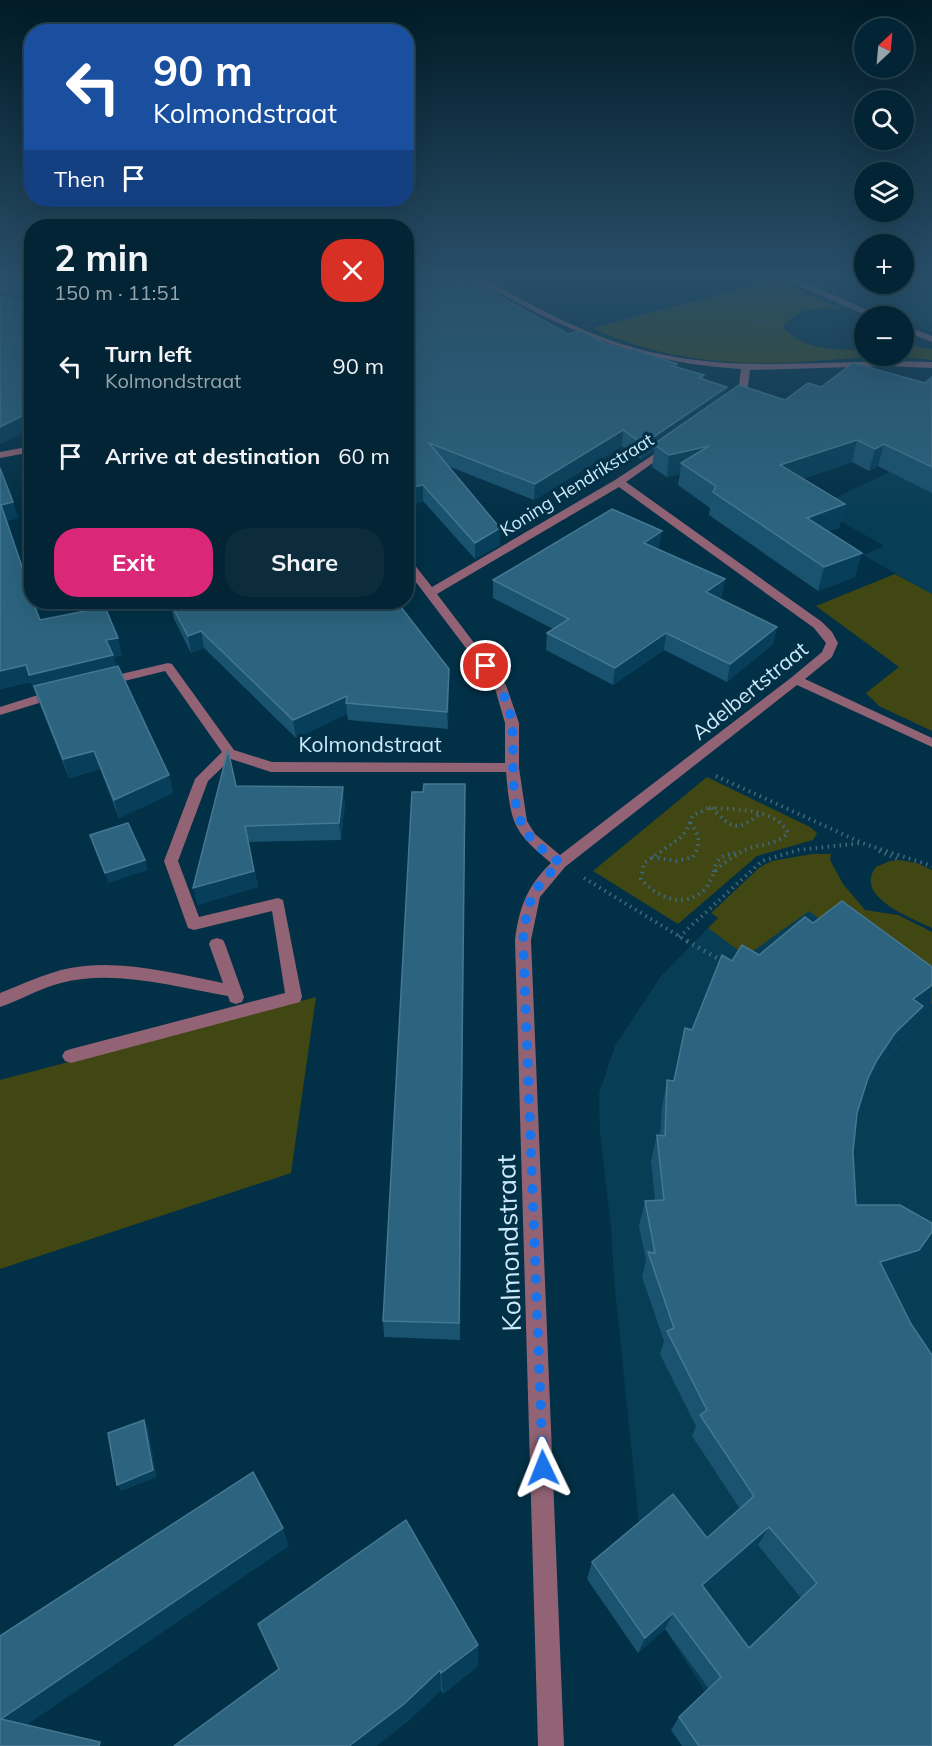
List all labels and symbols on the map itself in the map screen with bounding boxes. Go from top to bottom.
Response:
north arrow [854,18,914,78]
street label: Koning Hendrikstraat [496,428,658,541]
street label: Adelbertstraat [686,636,813,745]
pin [460,640,511,691]
street label: Kolmondstraat [298,731,442,757]
street label: Kolmondstraat [489,1154,528,1332]
position arrow [511,1436,575,1500]

